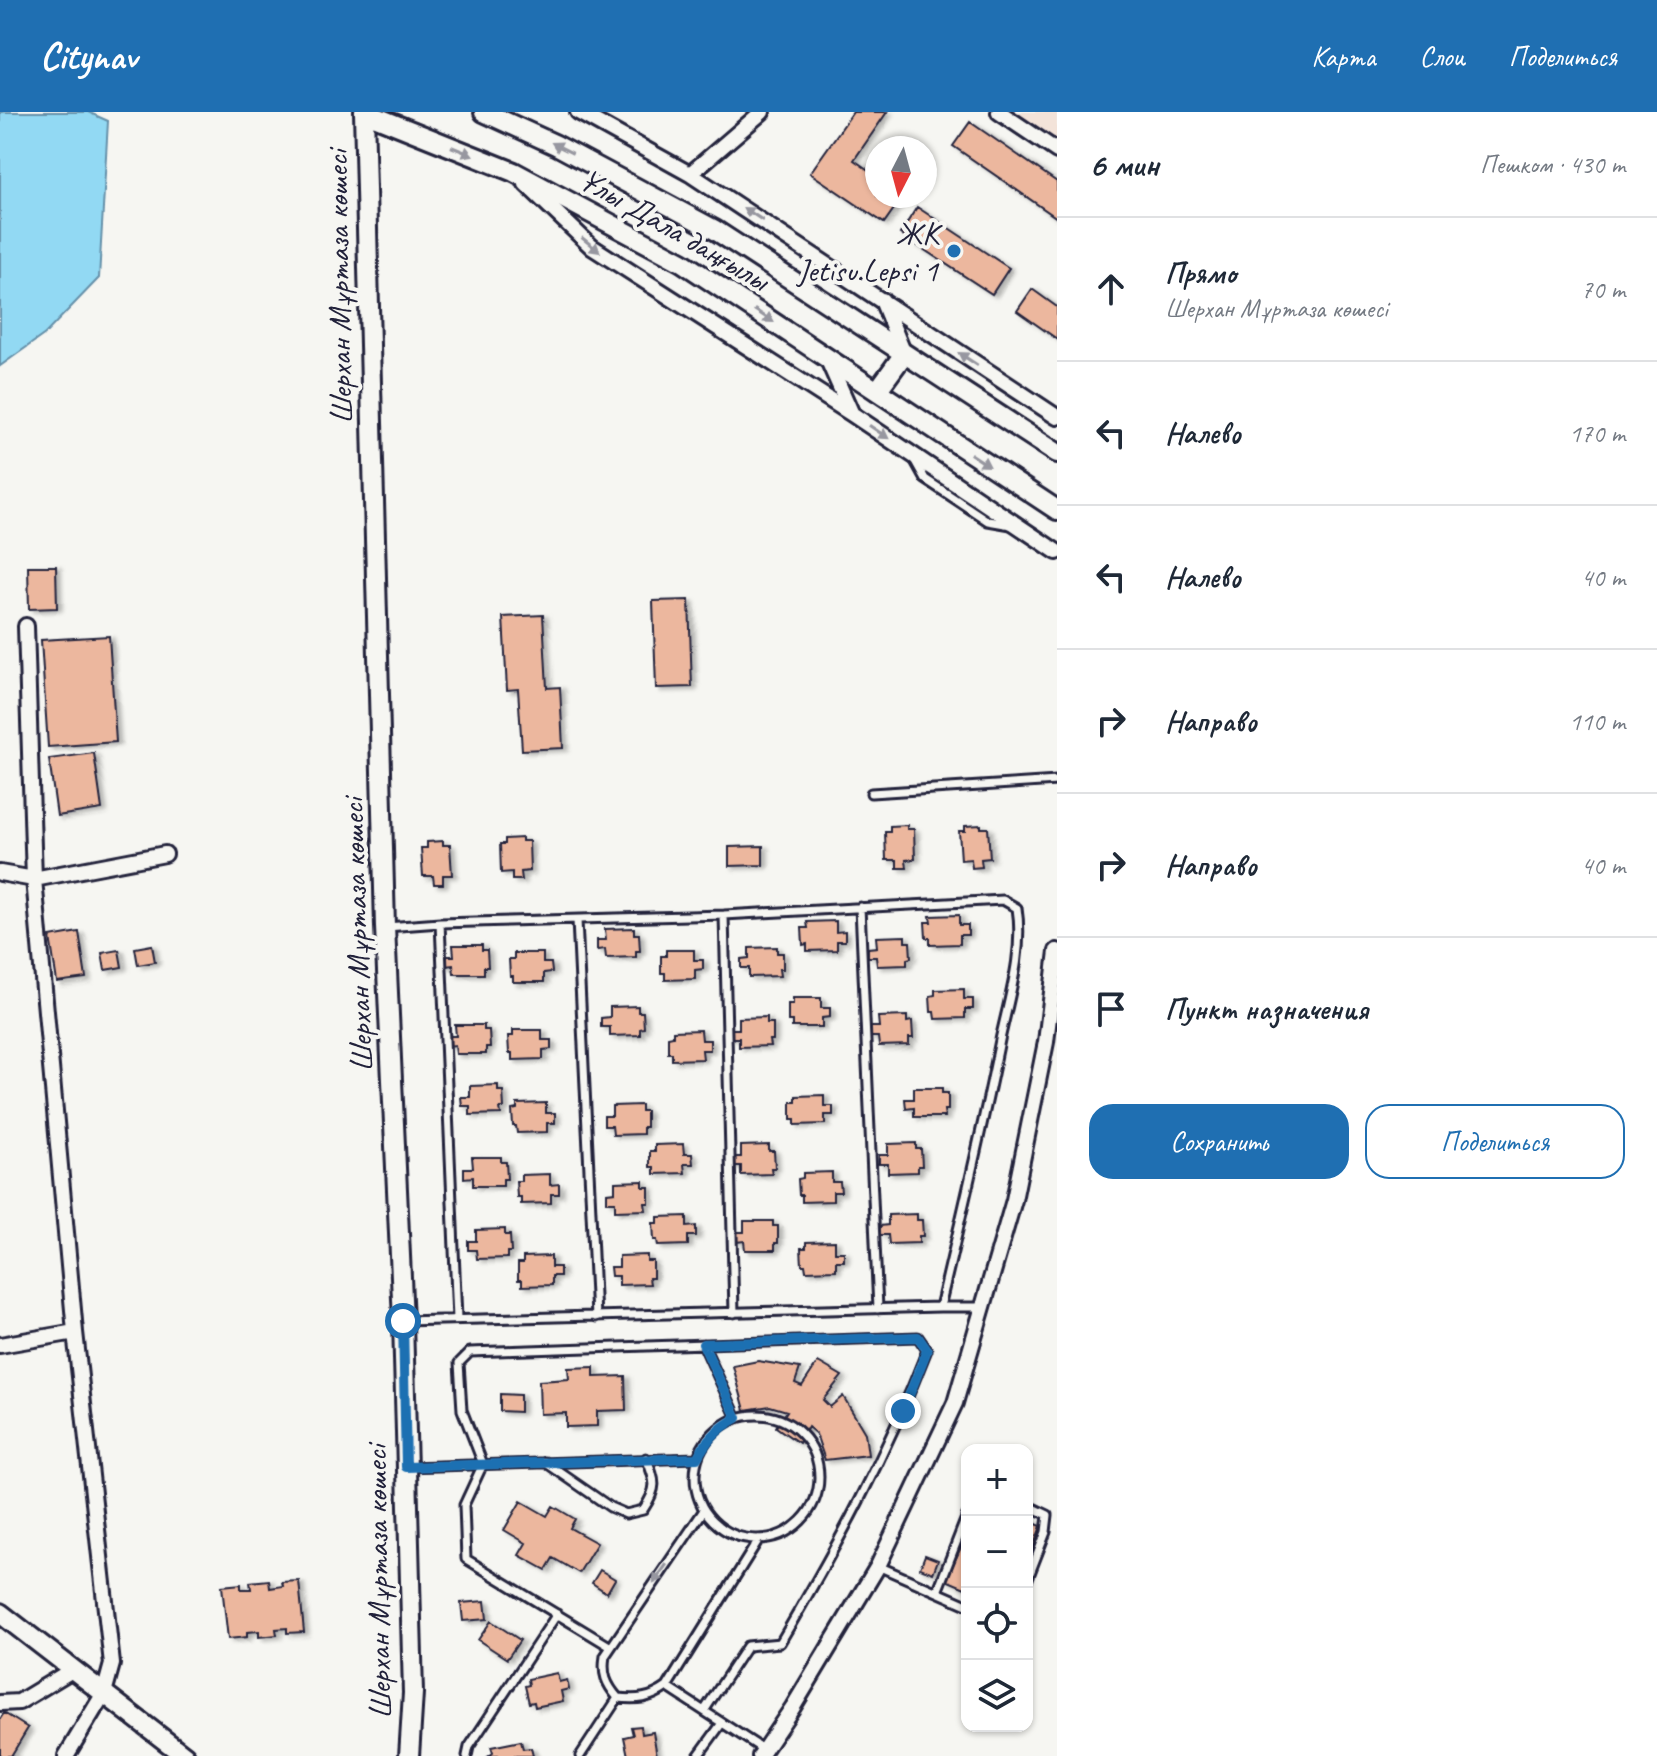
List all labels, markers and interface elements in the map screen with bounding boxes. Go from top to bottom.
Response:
text: Citynav [40,33,137,80]
text: Карта [1312,39,1376,74]
text: Слои [1420,39,1465,74]
text: Поделиться [1509,39,1617,74]
north arrow [865,136,937,208]
one-way arrow [550,142,573,155]
text: 6 мин [1089,143,1159,186]
street label: Шерхан Мұртаза көшесі [316,145,362,425]
one-way arrow [450,145,474,158]
text: Пешком · 430 m [1480,148,1625,181]
street label: Ұлы Дала даңғылы [572,158,778,301]
one-way arrow [742,206,763,221]
place label: ЖК Jetisu.Lepsi 1 [795,213,943,291]
one-way arrow [581,236,601,253]
marker: ЖК Jetisu.Lepsi 1 [945,242,963,260]
text: Прямо [1165,254,1236,292]
icon: ahead [1089,267,1133,311]
text: 70 m [1581,273,1625,306]
text: Шерхан Мұртаза көшесі [1165,292,1388,325]
one-way arrow [753,308,774,323]
one-way arrow [958,351,979,366]
icon: left [1089,411,1133,455]
text: Налево [1165,414,1241,452]
text: 170 m [1569,417,1625,450]
one-way arrow [869,425,890,440]
one-way arrow [970,452,991,467]
icon: left [1089,555,1133,599]
text: Налево [1165,558,1241,596]
text: 40 m [1581,561,1625,594]
icon: right [1089,699,1133,743]
text: Направо [1165,702,1257,740]
text: 110 m [1569,705,1625,738]
street label: Шерхан Мұртаза көшесі [332,793,382,1073]
icon: right [1089,843,1133,887]
text: Направо [1165,846,1257,884]
text: 40 m [1581,849,1625,882]
icon: arrive [1089,987,1133,1031]
text: Пункт назначения [1165,990,1368,1028]
button: Сохранить [1089,1104,1349,1179]
button: Поделиться [1365,1104,1625,1179]
route start [385,1303,421,1339]
route end [885,1393,921,1429]
street label: Шерхан Мұртаза көшесі [355,1440,401,1720]
map controls [961,1444,1033,1732]
button: + [961,1444,1033,1516]
button: − [961,1516,1033,1588]
one-way arrow [653,1564,668,1585]
button: locate [961,1588,1033,1660]
button: layers [961,1660,1033,1732]

